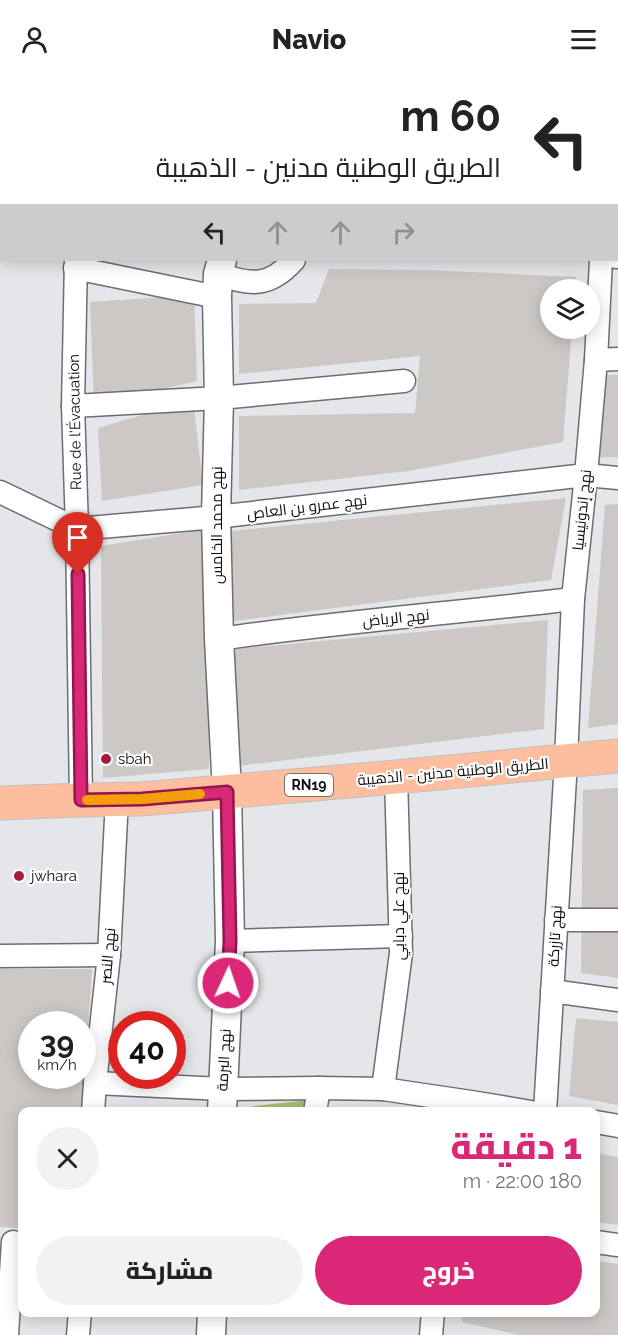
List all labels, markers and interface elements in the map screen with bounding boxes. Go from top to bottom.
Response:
icon: person [18,23,51,56]
icon: menu [567,23,600,56]
text: Navio [272,24,346,55]
text: 60 m [401,92,501,141]
icon: left [522,102,600,180]
text: الطريق الوطنية مدنين - الذهيبة [156,152,501,183]
icon: left [198,216,231,249]
icon: ahead [261,216,294,249]
icon: ahead [324,216,357,249]
icon: right [387,216,420,249]
map controls [540,279,600,339]
button: layers [540,279,600,339]
street label: Rue de l'Évacuation [65,354,85,490]
street label: نهج محمد الخامس [208,466,228,584]
street label: نهج إندونيسيا [569,469,597,552]
street label: نهج عمرو بن العاص [246,491,368,525]
pin [52,512,103,574]
icon: arrive [61,521,94,554]
street label: نهج الرياض [362,606,431,632]
place label: sbah [118,750,151,768]
marker: sbah [99,752,113,766]
street label: الطريق الوطنية مدنين - الذهيبة [357,755,549,790]
road number: RN19 [285,774,333,796]
place label: jwhara [29,867,77,885]
marker: jwhara [12,869,26,883]
street label: نهج علي دبابي [390,872,411,960]
street label: نهج تازركة [544,905,568,967]
street label: نهج النصر [96,927,121,986]
position arrow [196,951,260,1015]
speed limit sign: 40 [108,1011,186,1089]
text: 39 [40,1025,74,1060]
street label: نهج البرمة [213,1028,237,1092]
text: km/h [37,1056,77,1074]
text: 1 دقيقة [450,1125,582,1167]
button: close [36,1127,99,1190]
text: 180 m · 22:00 [463,1169,582,1193]
button: مشاركة [36,1236,303,1305]
button: خروج [315,1236,582,1305]

